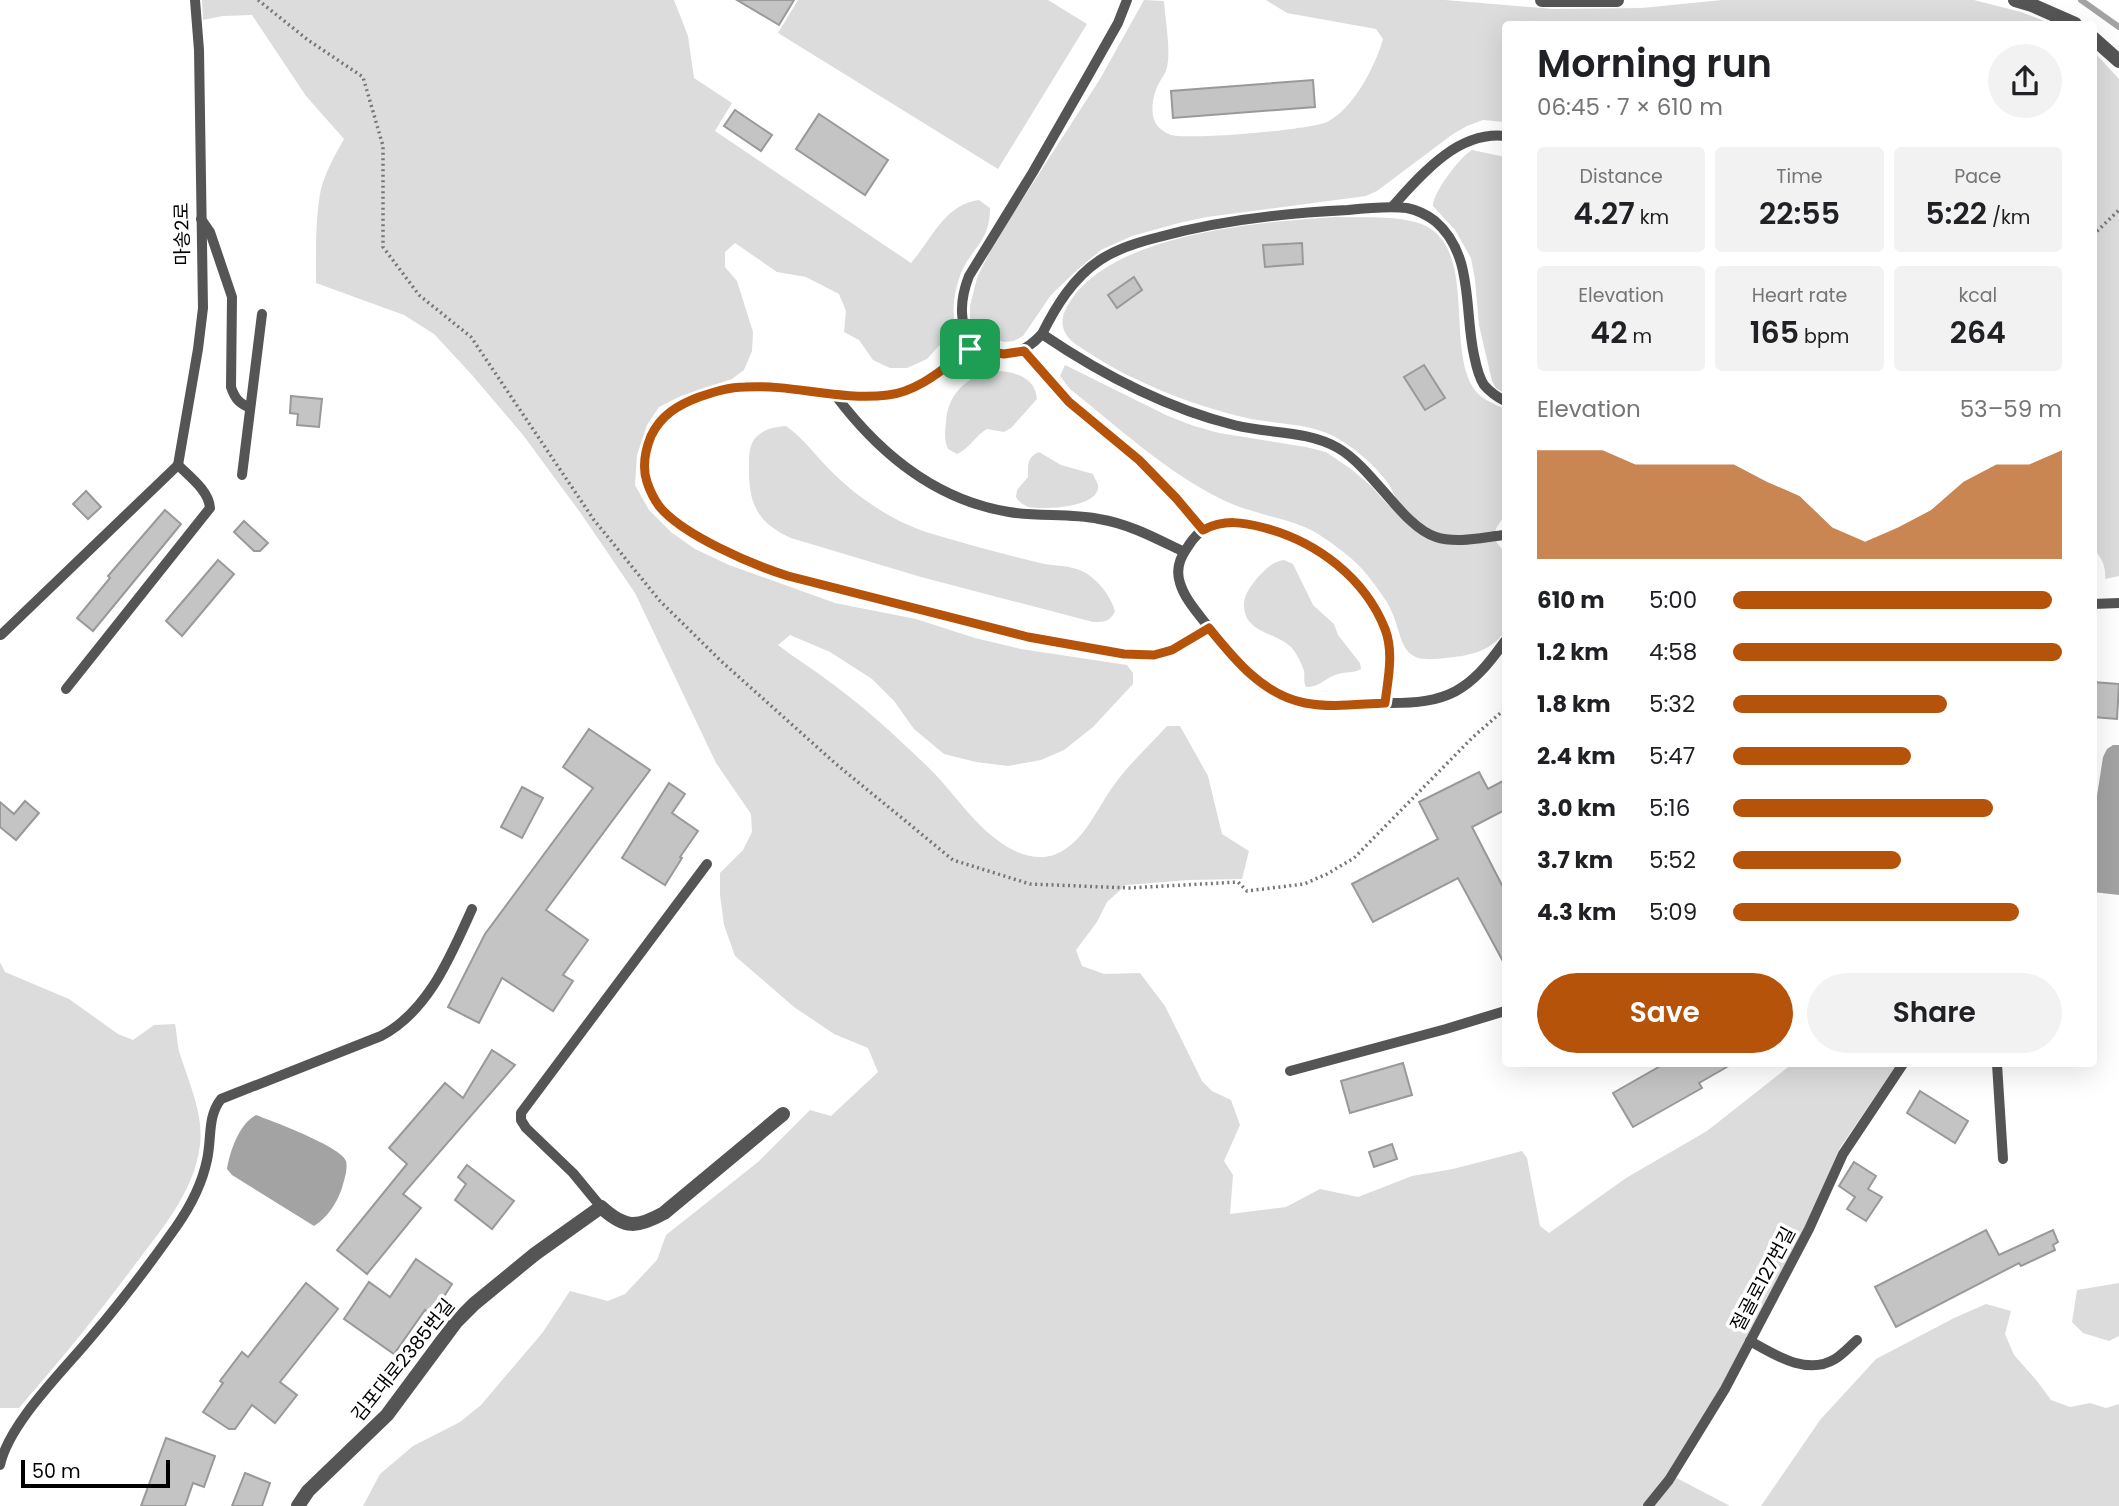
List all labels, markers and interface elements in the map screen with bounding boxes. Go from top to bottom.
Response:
text: Morning run [1537,37,1772,90]
button: share [1988,44,2062,118]
text: 06:45 · 7 × 610 m [1537,91,1723,123]
text: Distance [1580,163,1663,190]
text: Time [1776,163,1823,190]
text: Pace [1954,163,2001,190]
text: 4.27 [1573,192,1635,235]
text: 22:55 [1759,192,1840,235]
text: 5:22 [1925,192,1987,235]
street label: 마송2로 [168,202,196,266]
text: km [1635,204,1669,231]
text: /km [1987,204,2030,231]
text: Elevation [1578,282,1664,309]
text: Heart rate [1752,282,1847,309]
text: kcal [1958,282,1997,309]
text: 42 [1590,311,1627,354]
text: 165 [1750,311,1799,354]
text: 264 [1950,311,2006,354]
pin [940,319,1000,379]
text: m [1627,323,1652,350]
text: bpm [1799,323,1849,350]
icon: arrive [951,330,989,368]
text: Elevation [1537,393,1641,425]
text: 53–59 m [1960,393,2062,425]
text: 610 m [1537,584,1605,616]
text: 5:00 [1649,584,1697,616]
text: 1.2 km [1537,636,1609,668]
text: 4:58 [1649,636,1697,668]
text: 1.8 km [1537,688,1611,720]
text: 5:32 [1649,688,1695,720]
text: 2.4 km [1537,740,1616,772]
text: 5:47 [1649,740,1695,772]
text: 3.0 km [1537,792,1616,824]
text: 5:16 [1649,792,1690,824]
text: 3.7 km [1537,844,1613,876]
text: 5:52 [1649,844,1696,876]
text: 4.3 km [1537,896,1616,928]
text: 5:09 [1649,896,1697,928]
button: Save [1537,973,1793,1053]
button: Share [1807,973,2062,1053]
street label: 절골로127번길 [1724,1222,1802,1336]
street label: 김포대로2385번길 [345,1293,461,1427]
scale bar [21,1457,170,1489]
text: 50 m [32,1458,81,1485]

